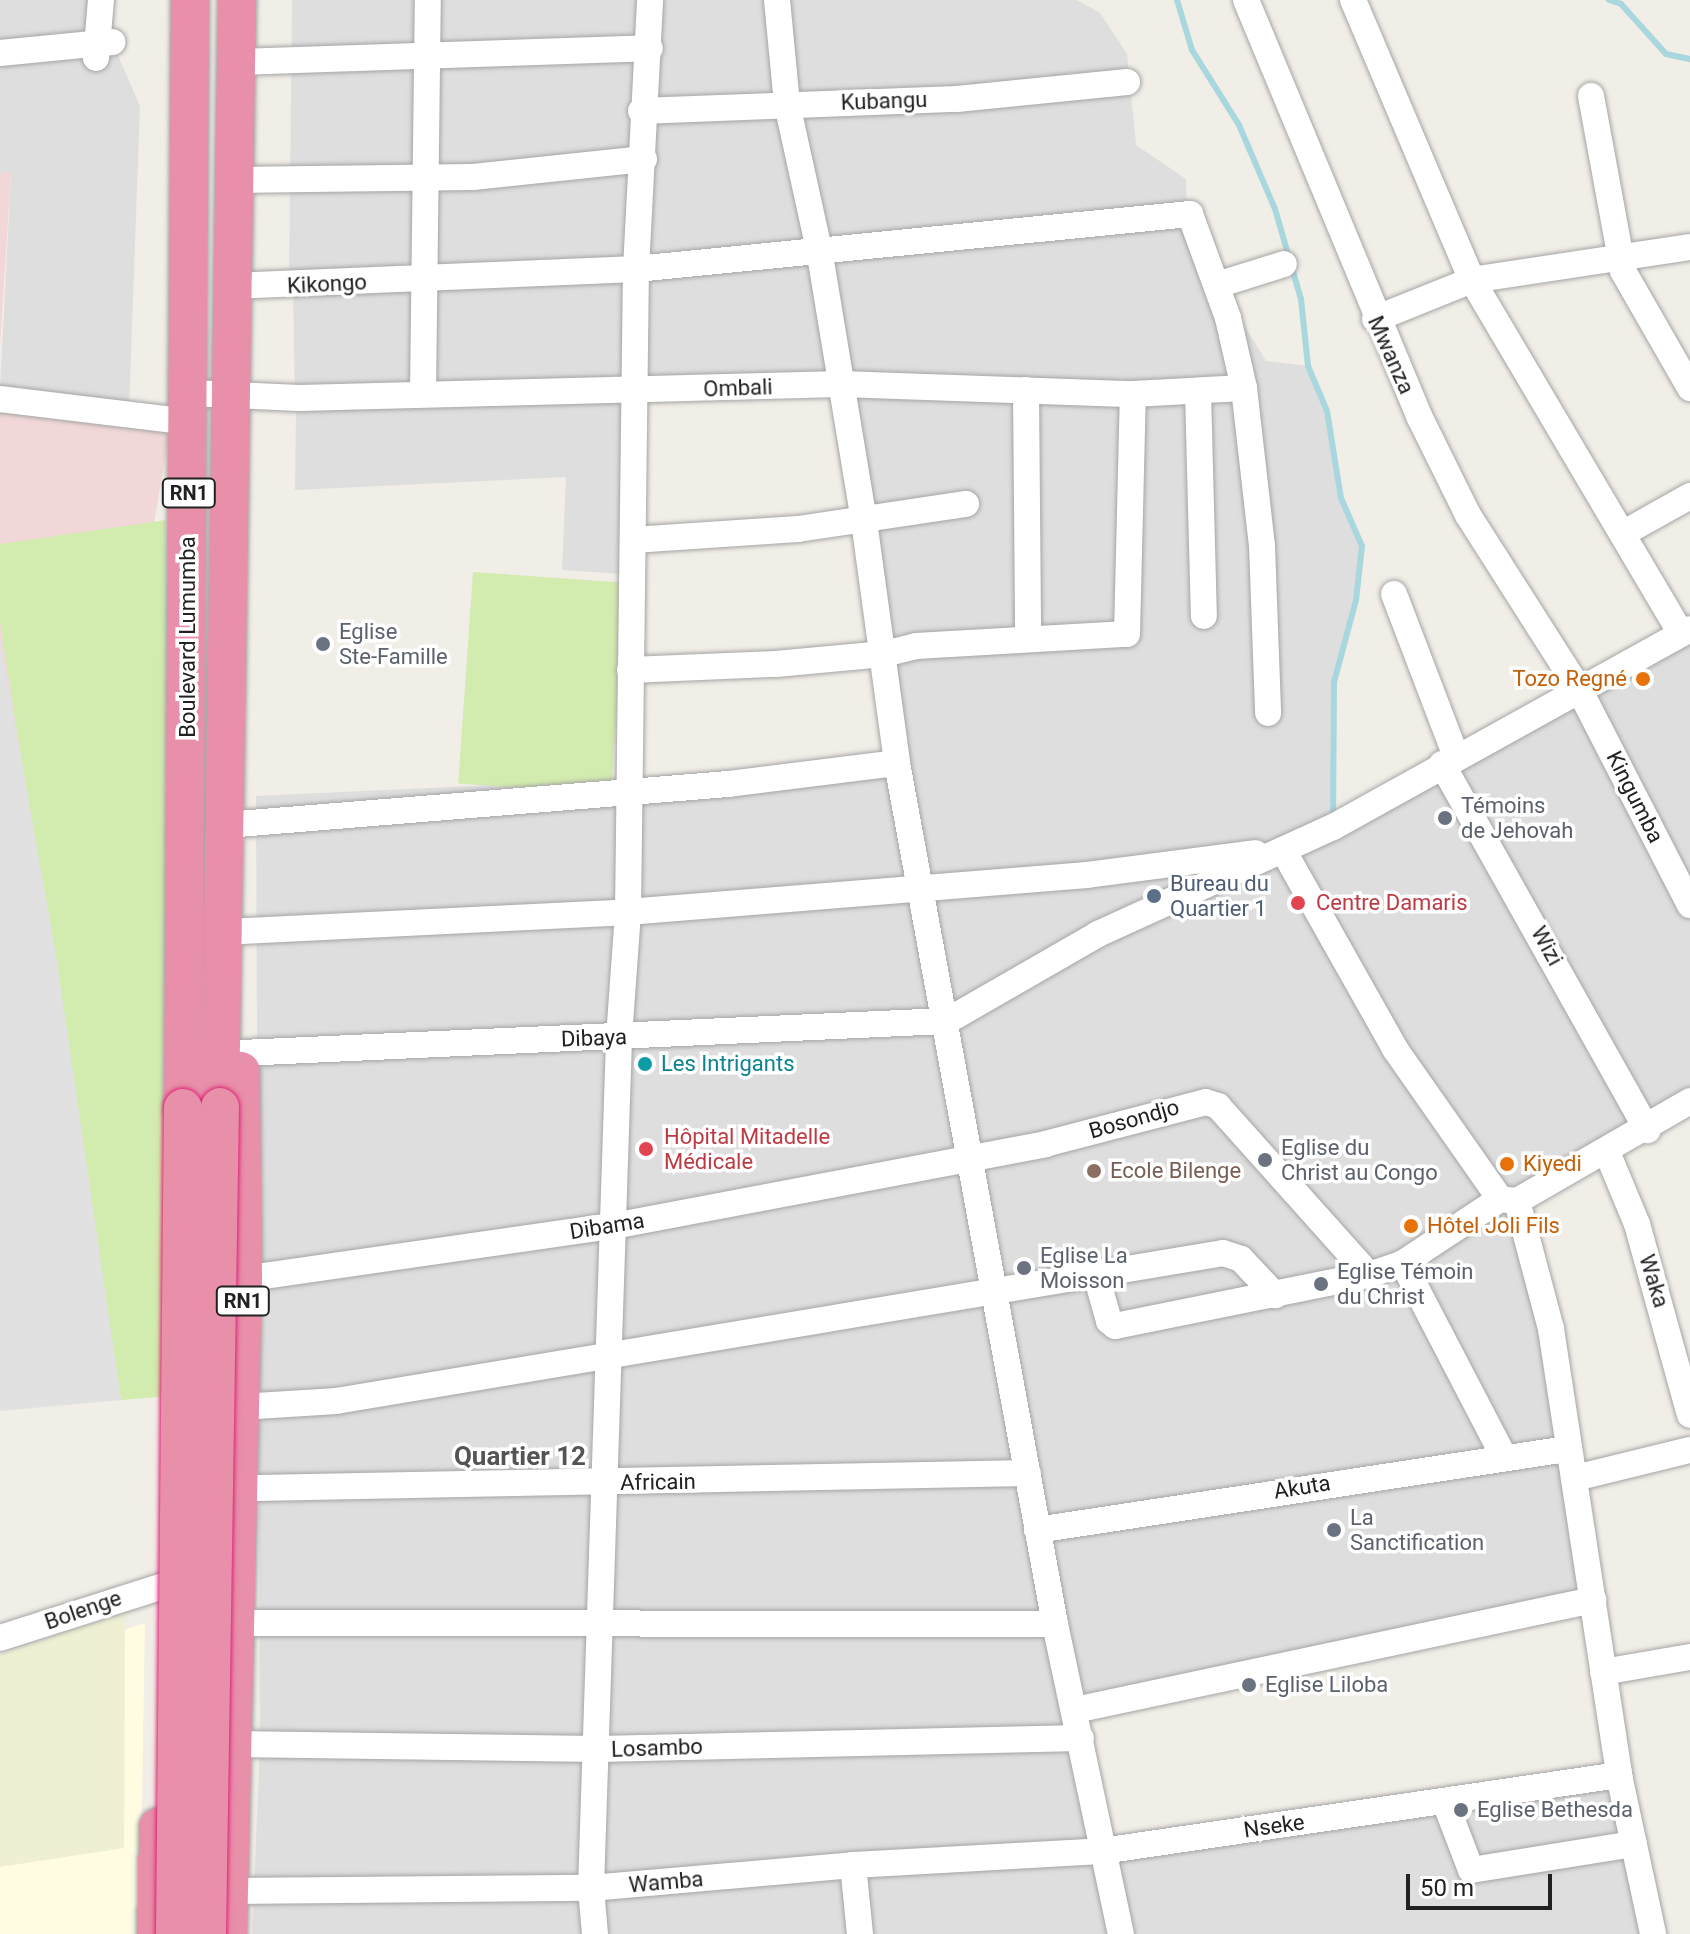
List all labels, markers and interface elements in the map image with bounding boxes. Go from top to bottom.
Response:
street label: Kubangu [840,86,928,116]
street label: Kikongo [286,269,368,299]
street label: Mwanza [1362,312,1420,398]
street label: Ombali [703,374,773,402]
road number: RN1 [161,477,217,509]
street label: Boulevard Lumumba [175,536,201,738]
place label: Eglise Ste-Famille [339,618,448,670]
marker: Eglise Ste-Famille [314,635,332,653]
place label: Tozo Regné [1512,666,1627,692]
marker: Tozo Regné [1634,670,1652,688]
street label: Kingumba [1601,747,1669,847]
place label: Témoins de Jehovah [1461,792,1573,844]
marker: Témoins de Jehovah [1436,809,1454,827]
place label: Bureau du Quartier 1 [1170,870,1269,922]
marker: Bureau du Quartier 1 [1145,887,1163,905]
place label: Centre Damaris [1316,890,1468,916]
marker: Centre Damaris [1287,892,1309,914]
street label: Wizi [1525,922,1569,970]
street label: Dibaya [560,1024,628,1052]
place label: Les Intrigants [661,1051,794,1077]
marker: Les Intrigants [636,1055,654,1073]
street label: Bosondjo [1086,1094,1182,1144]
place label: Hôpital Mitadelle Médicale [664,1123,830,1174]
place label: Eglise du Christ au Congo [1281,1134,1438,1186]
marker: Hôpital Mitadelle Médicale [635,1138,657,1160]
marker: Eglise du Christ au Congo [1256,1151,1274,1169]
place label: Kiyedi [1523,1151,1582,1177]
marker: Kiyedi [1498,1155,1516,1173]
place label: Ecole Bilenge [1110,1158,1241,1184]
marker: Ecole Bilenge [1085,1162,1103,1180]
street label: Dibama [568,1207,646,1245]
place label: Hôtel Joli Fils [1427,1213,1560,1239]
marker: Hôtel Joli Fils [1402,1217,1420,1235]
place label: Eglise La Moisson [1040,1242,1128,1294]
street label: Waka [1633,1251,1675,1311]
place label: Eglise Témoin du Christ [1337,1258,1474,1310]
marker: Eglise La Moisson [1015,1259,1033,1277]
marker: Eglise Témoin du Christ [1312,1275,1330,1293]
road number: RN1 [215,1285,271,1317]
district label: Quartier 12 [454,1441,586,1473]
street label: Africain [620,1468,696,1496]
street label: Akuta [1272,1470,1332,1504]
place label: La Sanctification [1350,1504,1484,1556]
marker: La Sanctification [1325,1521,1343,1539]
street label: Bolenge [41,1585,125,1635]
place label: Eglise Liloba [1265,1672,1388,1698]
marker: Eglise Liloba [1240,1676,1258,1694]
street label: Losambo [611,1733,703,1763]
place label: Eglise Bethesda [1477,1797,1633,1823]
marker: Eglise Bethesda [1452,1801,1470,1819]
street label: Nseke [1242,1809,1306,1843]
scale bar [1410,1858,1556,1908]
street label: Wamba [628,1866,704,1898]
text: 50 m [1420,1874,1474,1902]

